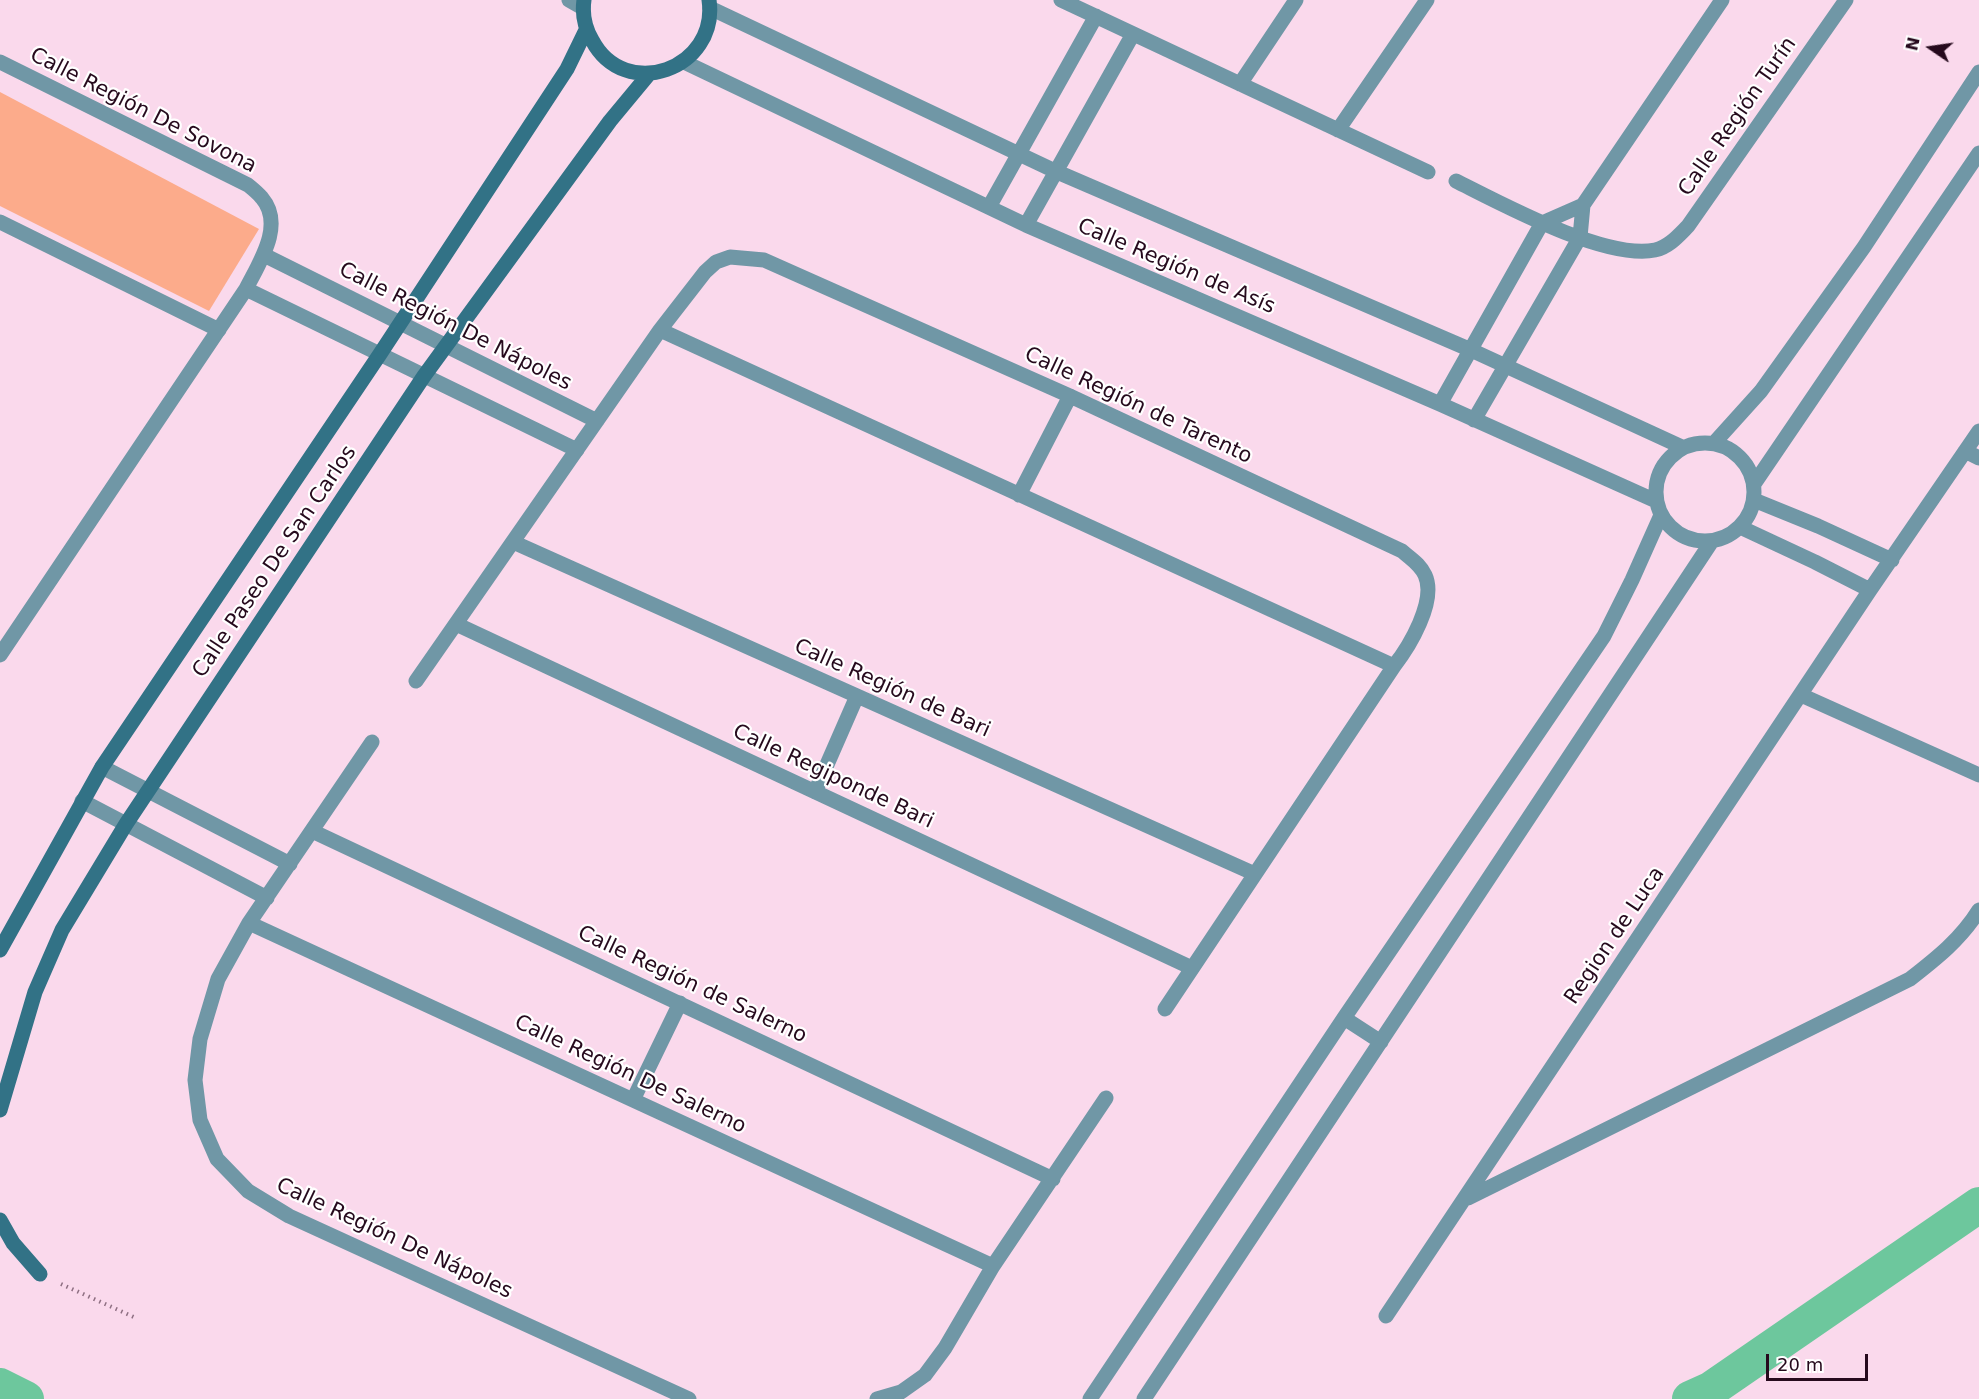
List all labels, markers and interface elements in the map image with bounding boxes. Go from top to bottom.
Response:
north arrow [1901,18,1961,78]
street label: Calle Región Turín [1674,33,1802,201]
text: N [1902,35,1924,53]
street label: Calle Región De Sovona [26,43,260,179]
street label: Calle Región de Asís [1073,214,1279,320]
street label: Calle Región De Nápoles [335,257,575,397]
street label: Calle Región de Tarento [1020,342,1256,470]
street label: Calle Paseo De San Carlos [188,441,362,683]
street label: Calle Región de Bari [790,634,994,744]
street label: Calle Regiponde Bari [729,719,937,835]
street label: Region de Luca [1560,862,1670,1010]
street label: Calle Región de Salerno [574,921,810,1049]
street label: Calle Región De Salerno [510,1010,750,1140]
street label: Calle Región De Nápoles [272,1173,516,1305]
scale bar [1769,1342,1871,1380]
text: 20 m [1777,1354,1823,1375]

